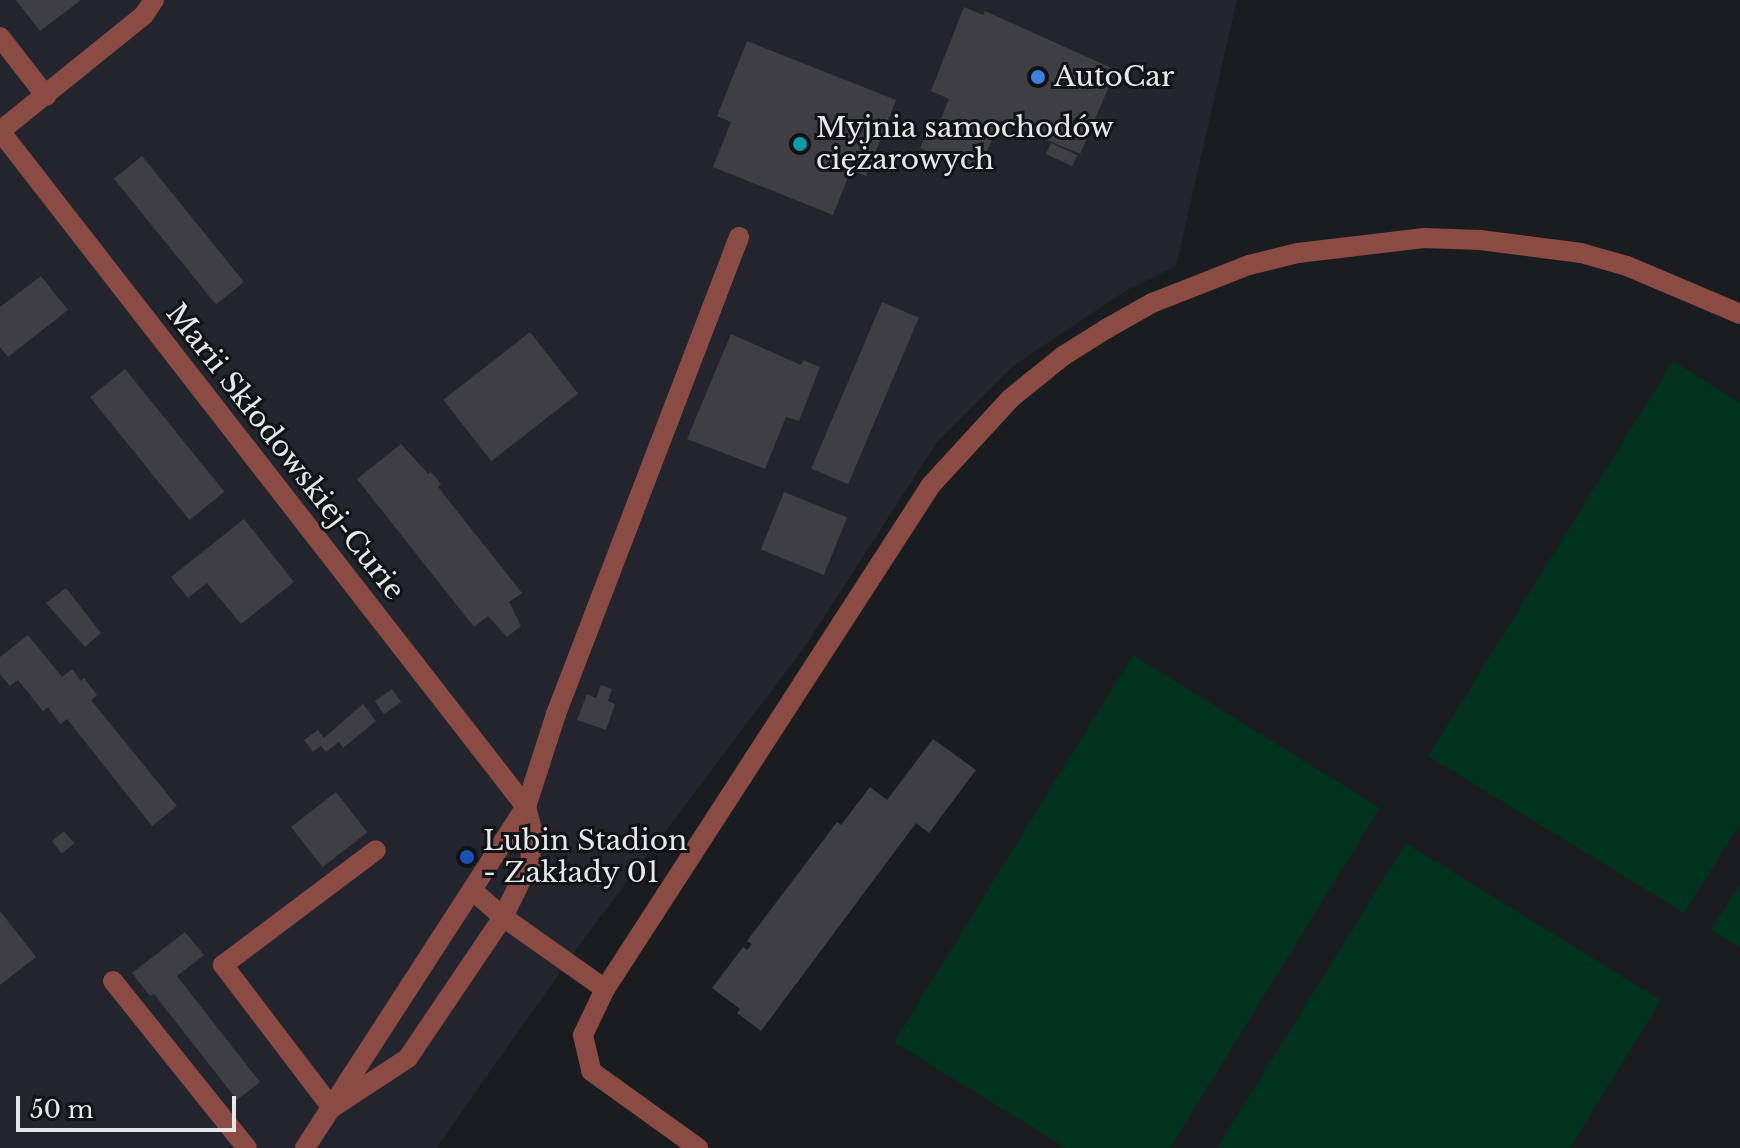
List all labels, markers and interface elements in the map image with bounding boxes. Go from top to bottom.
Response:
place label: AutoCar [1054,60,1174,94]
marker: AutoCar [1029,68,1047,86]
place label: Myjnia samochodów ciężarowych [816,111,1114,177]
marker: Myjnia samochodów ciężarowych [791,135,809,153]
street label: Marii Skłodowskiej-Curie [159,297,411,607]
place label: Lubin Stadion - Zakłady 01 [483,824,687,890]
marker: Lubin Stadion - Zakłady 01 [458,848,476,866]
scale bar [20,1080,240,1130]
text: 50 m [30,1095,93,1124]

